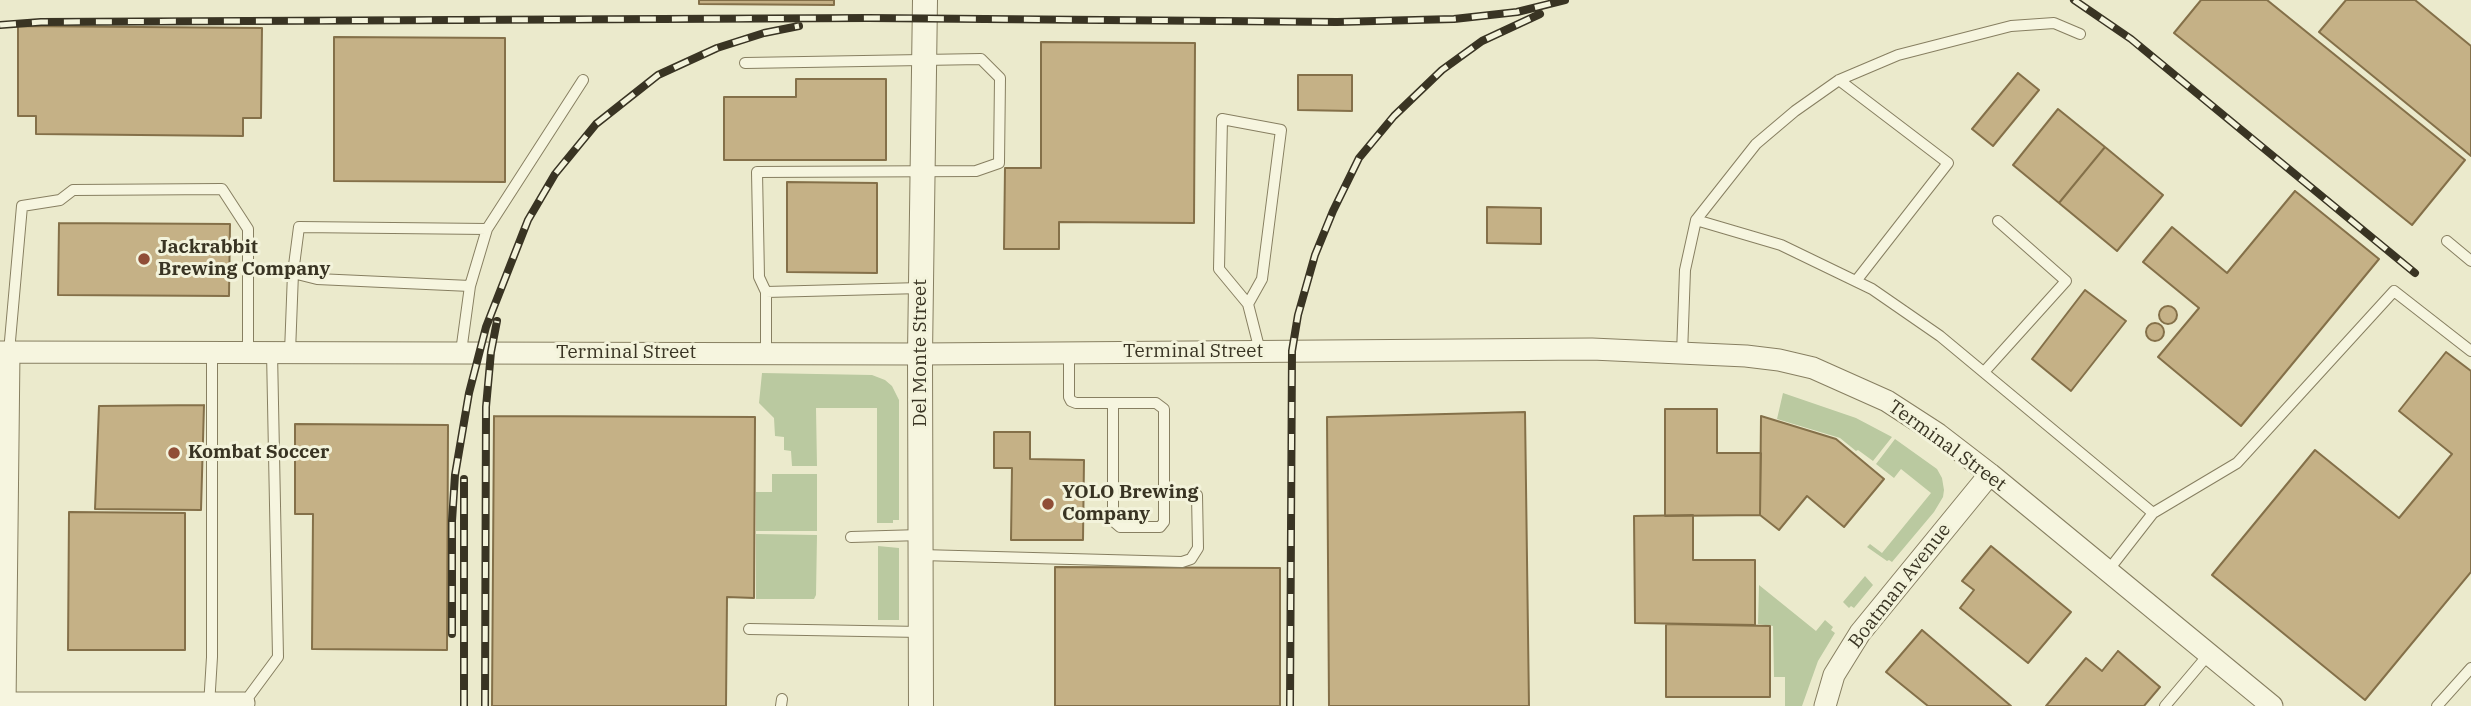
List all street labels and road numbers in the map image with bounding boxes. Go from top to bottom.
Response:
street label: Del Monte Street [910,279,932,427]
street label: Terminal Street [1123,341,1263,363]
street label: Terminal Street [556,342,696,364]
street label: Terminal Street [1884,396,2010,496]
street label: Boatman Avenue [1844,519,1956,653]

